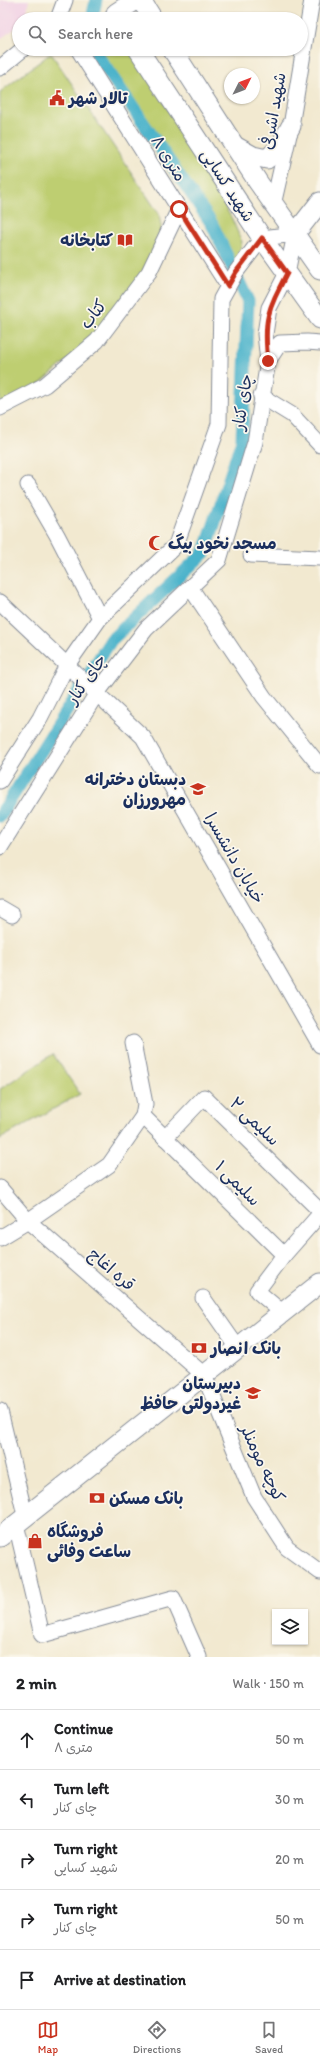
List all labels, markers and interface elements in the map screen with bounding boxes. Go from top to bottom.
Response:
search box [12,12,308,56]
icon: search [26,23,48,45]
text: Search here [58,25,133,43]
north arrow [224,68,260,104]
street label: شهید اشرفی [256,71,290,151]
place label: تالار شهر [67,88,128,108]
public building icon: تالار شهر [48,89,66,107]
street label: ۸ متری [147,131,191,185]
street label: شهید کسایی [196,145,259,226]
route start [170,200,188,218]
place label: کتابخانه [60,230,113,251]
library icon: کتابخانه [116,231,134,249]
street label: کتاب [75,295,111,333]
route end [259,352,277,370]
street label: چای کنار [227,373,257,434]
place label: مسجد نخود‌ بیگ [168,533,277,554]
mosque icon: مسجد نخود‌ بیگ [147,534,165,552]
street label: چای کنار [60,650,111,710]
place label: دبستان دخترانه مهرورزان [84,769,186,810]
school or university icon: دبستان دخترانه مهرورزان [189,780,207,798]
street label: خیابان دانشسرا [201,809,269,907]
street label: سلیمی ۲ [225,1092,284,1150]
street label: سلیمی ۱ [210,1156,265,1211]
street label: قره اغاج [83,1243,139,1296]
place label: بانک انصار [209,1338,281,1359]
bank icon: بانک انصار [190,1339,208,1357]
place label: دبیرستان غیردولتی حافظ [140,1373,241,1415]
school or university icon: دبیرستان غیردولتی حافظ [244,1384,262,1402]
street label: کوچه مومنلر [234,1419,290,1506]
place label: بانک مسکن [109,1488,183,1509]
bank icon: بانک مسکن [88,1489,106,1507]
place label: فروشگاه ساعت وفائی [47,1521,131,1563]
shop icon: فروشگاه ساعت وفائی [26,1532,44,1550]
map controls [272,1609,308,1645]
button: layers [272,1609,308,1645]
text: 2 min [16,1673,56,1693]
text: Walk · 150 m [233,1676,304,1691]
text: Continue [54,1720,113,1738]
icon: ahead [16,1729,38,1751]
text: 50 m [275,1732,304,1747]
text: ۸ متری [54,1740,93,1755]
text: Turn left [54,1780,109,1798]
icon: left [16,1789,38,1811]
text: 30 m [275,1792,304,1807]
text: چای کنار [54,1800,97,1815]
text: Turn right [54,1840,118,1858]
icon: right [16,1849,38,1871]
text: 20 m [275,1852,304,1867]
text: شهید کسایی [54,1860,118,1875]
text: Turn right [54,1900,118,1918]
icon: right [16,1909,38,1931]
text: 50 m [275,1912,304,1927]
text: چای کنار [54,1920,97,1935]
icon: arrive [16,1969,38,1991]
text: Arrive at destination [54,1971,186,1989]
tab: Map [37,2019,59,2056]
tab: Directions [133,2019,181,2056]
tab: Saved [255,2019,283,2056]

